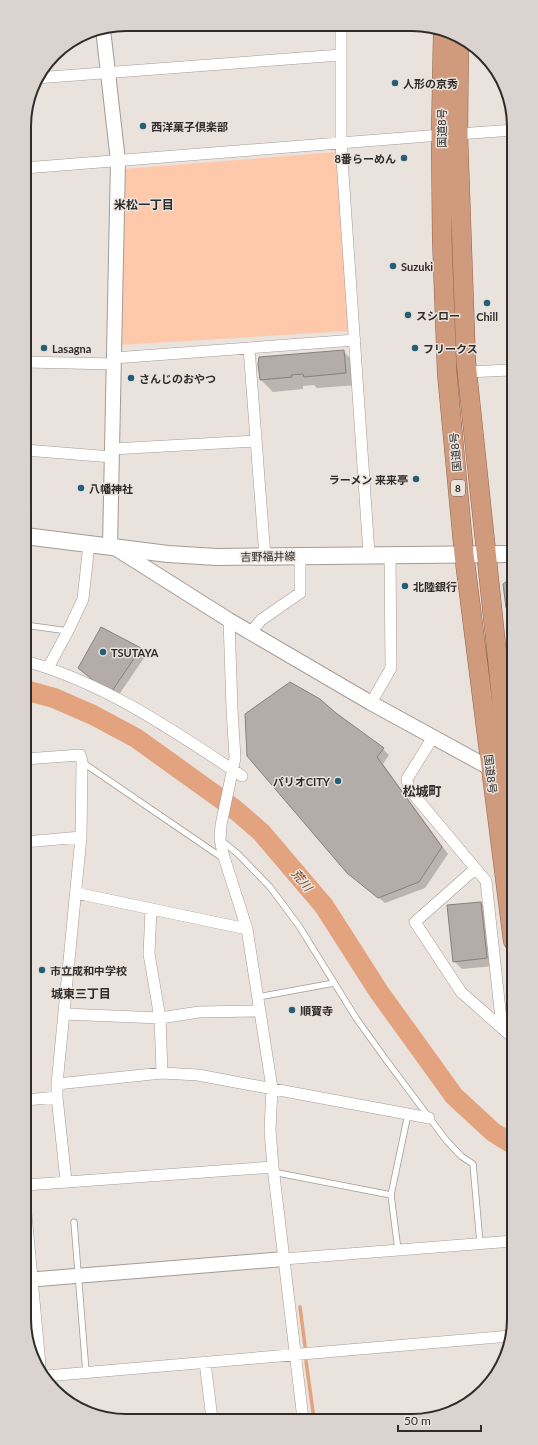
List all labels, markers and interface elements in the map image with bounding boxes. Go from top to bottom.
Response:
place label: 人形の京秀 [403,77,458,90]
marker: 人形の京秀 [390,78,400,88]
street label: 国道8号 [435,108,448,148]
place label: 西洋菓子倶楽部 [151,120,228,133]
marker: 西洋菓子倶楽部 [138,121,148,131]
place label: 8番らーめん [335,152,396,165]
marker: 8番らーめん [399,153,409,163]
district label: 米松一丁目 [114,197,174,212]
place label: Suzuki [401,260,433,273]
marker: Suzuki [388,261,398,271]
marker: Chill [482,298,492,308]
place label: スシロー [416,309,460,322]
marker: スシロー [403,310,413,320]
place label: Chill [476,310,498,323]
place label: Lasagna [52,342,91,355]
place label: フリークス [423,342,478,355]
marker: Lasagna [39,343,49,353]
marker: フリークス [410,343,420,353]
place label: さんじのおやつ [139,372,216,385]
marker: さんじのおやつ [126,373,136,383]
street label: 国道8号 [447,432,463,472]
place label: ラーメン 来来亭 [329,473,408,486]
marker: ラーメン 来来亭 [411,474,421,484]
road number: 8 [451,480,465,496]
place label: 八幡神社 [89,482,133,495]
marker: 八幡神社 [76,483,86,493]
street label: 吉野福井線 [240,549,296,563]
place label: 北陸銀行 [413,580,457,593]
marker: 北陸銀行 [400,581,410,591]
place label: TSUTAYA [111,646,159,659]
marker: TSUTAYA [98,647,108,657]
street label: 国道8号 [482,754,500,794]
place label: パリオCITY [273,775,331,788]
marker: パリオCITY [333,776,343,786]
district label: 松城町 [402,783,442,799]
water label: 荒川 [289,866,317,896]
place label: 市立成和中学校 [50,964,127,977]
marker: 市立成和中学校 [37,965,47,975]
district label: 城東三丁目 [51,986,111,1001]
place label: 順寶寺 [300,1004,333,1017]
marker: 順寶寺 [287,1005,297,1015]
scale bar [398,1407,481,1433]
text: 50 m [404,1413,431,1428]

